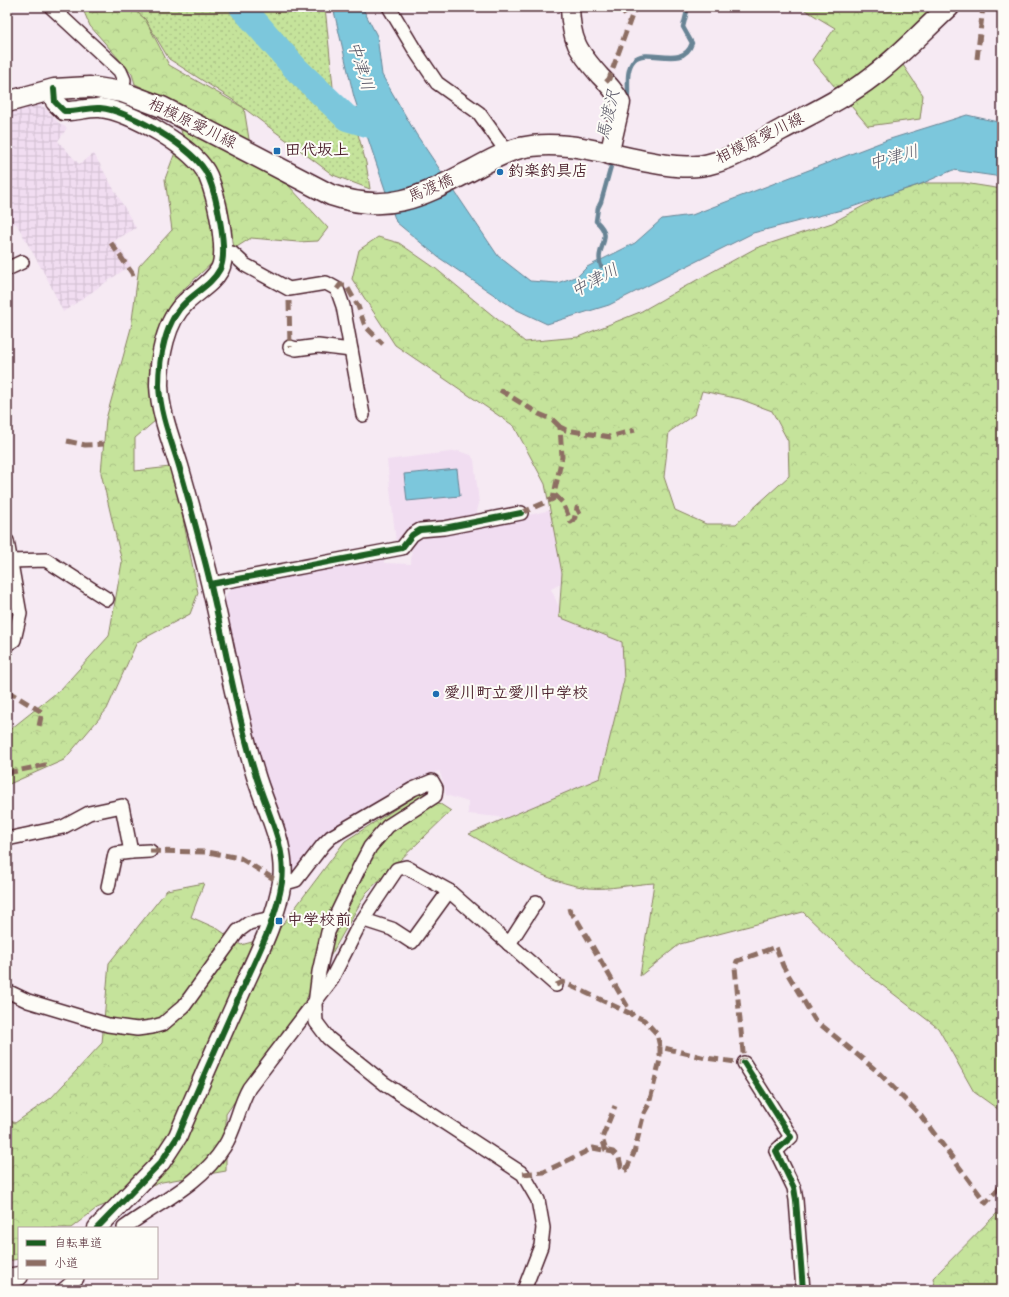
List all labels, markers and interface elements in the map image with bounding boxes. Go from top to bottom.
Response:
water label: 中津川 [341,38,379,94]
water label: 馬渡沢 [591,86,627,143]
street label: 相模原愛川線 [144,92,240,156]
street label: 相模原愛川線 [712,107,808,171]
place label: 田代坂上 [285,139,349,163]
water label: 中津川 [866,139,922,177]
marker: 田代坂上 [272,146,282,156]
place label: 釣楽釣具店 [508,160,588,184]
marker: 釣楽釣具店 [495,167,505,177]
street label: 馬渡橋 [404,169,458,209]
water label: 中津川 [567,258,623,304]
place label: 愛川町立愛川中学校 [444,682,588,706]
marker: 愛川町立愛川中学校 [431,689,441,699]
place label: 中学校前 [287,909,351,933]
marker: 中学校前 [274,916,284,926]
legend [18,1227,158,1279]
text: 自転車道 [54,1235,102,1253]
text: 小道 [54,1255,78,1273]

